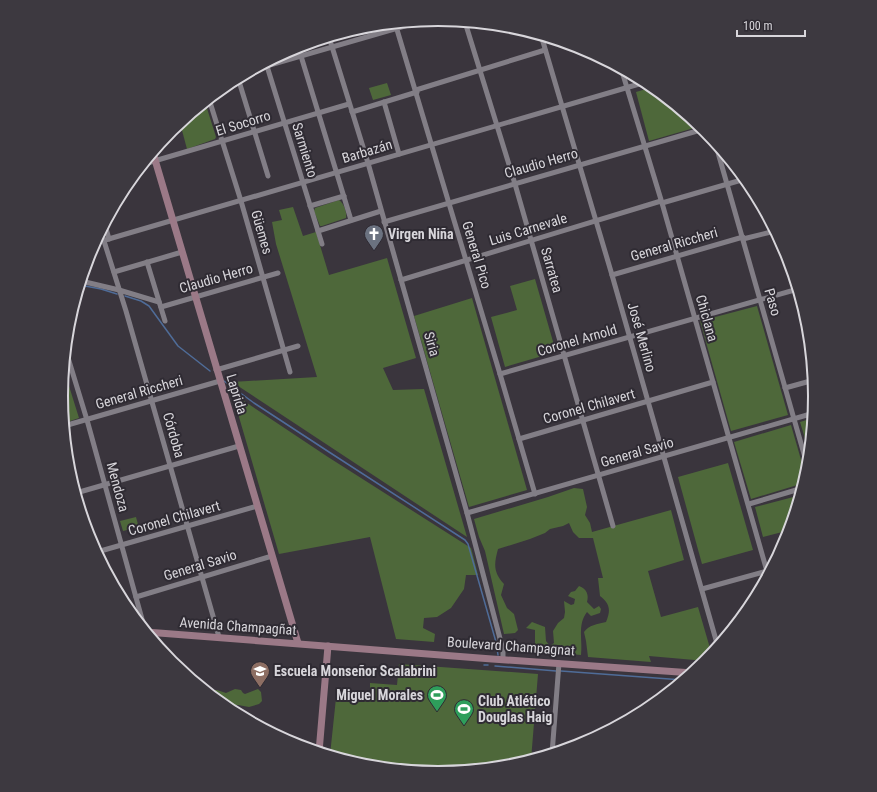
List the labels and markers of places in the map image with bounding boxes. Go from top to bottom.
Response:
church icon: Virgen Niña [363,223,385,251]
place label: Virgen Niña [388,226,454,242]
school or university icon: Escuela Monseñor Scalabrini [249,660,271,688]
place label: Escuela Monseñor Scalabrini [274,663,436,679]
sports icon: Miguel Morales [426,684,448,712]
place label: Miguel Morales [336,687,423,703]
place label: Club Atlético Douglas Haig [478,693,552,725]
sports icon: Club Atlético Douglas Haig [453,698,475,726]

